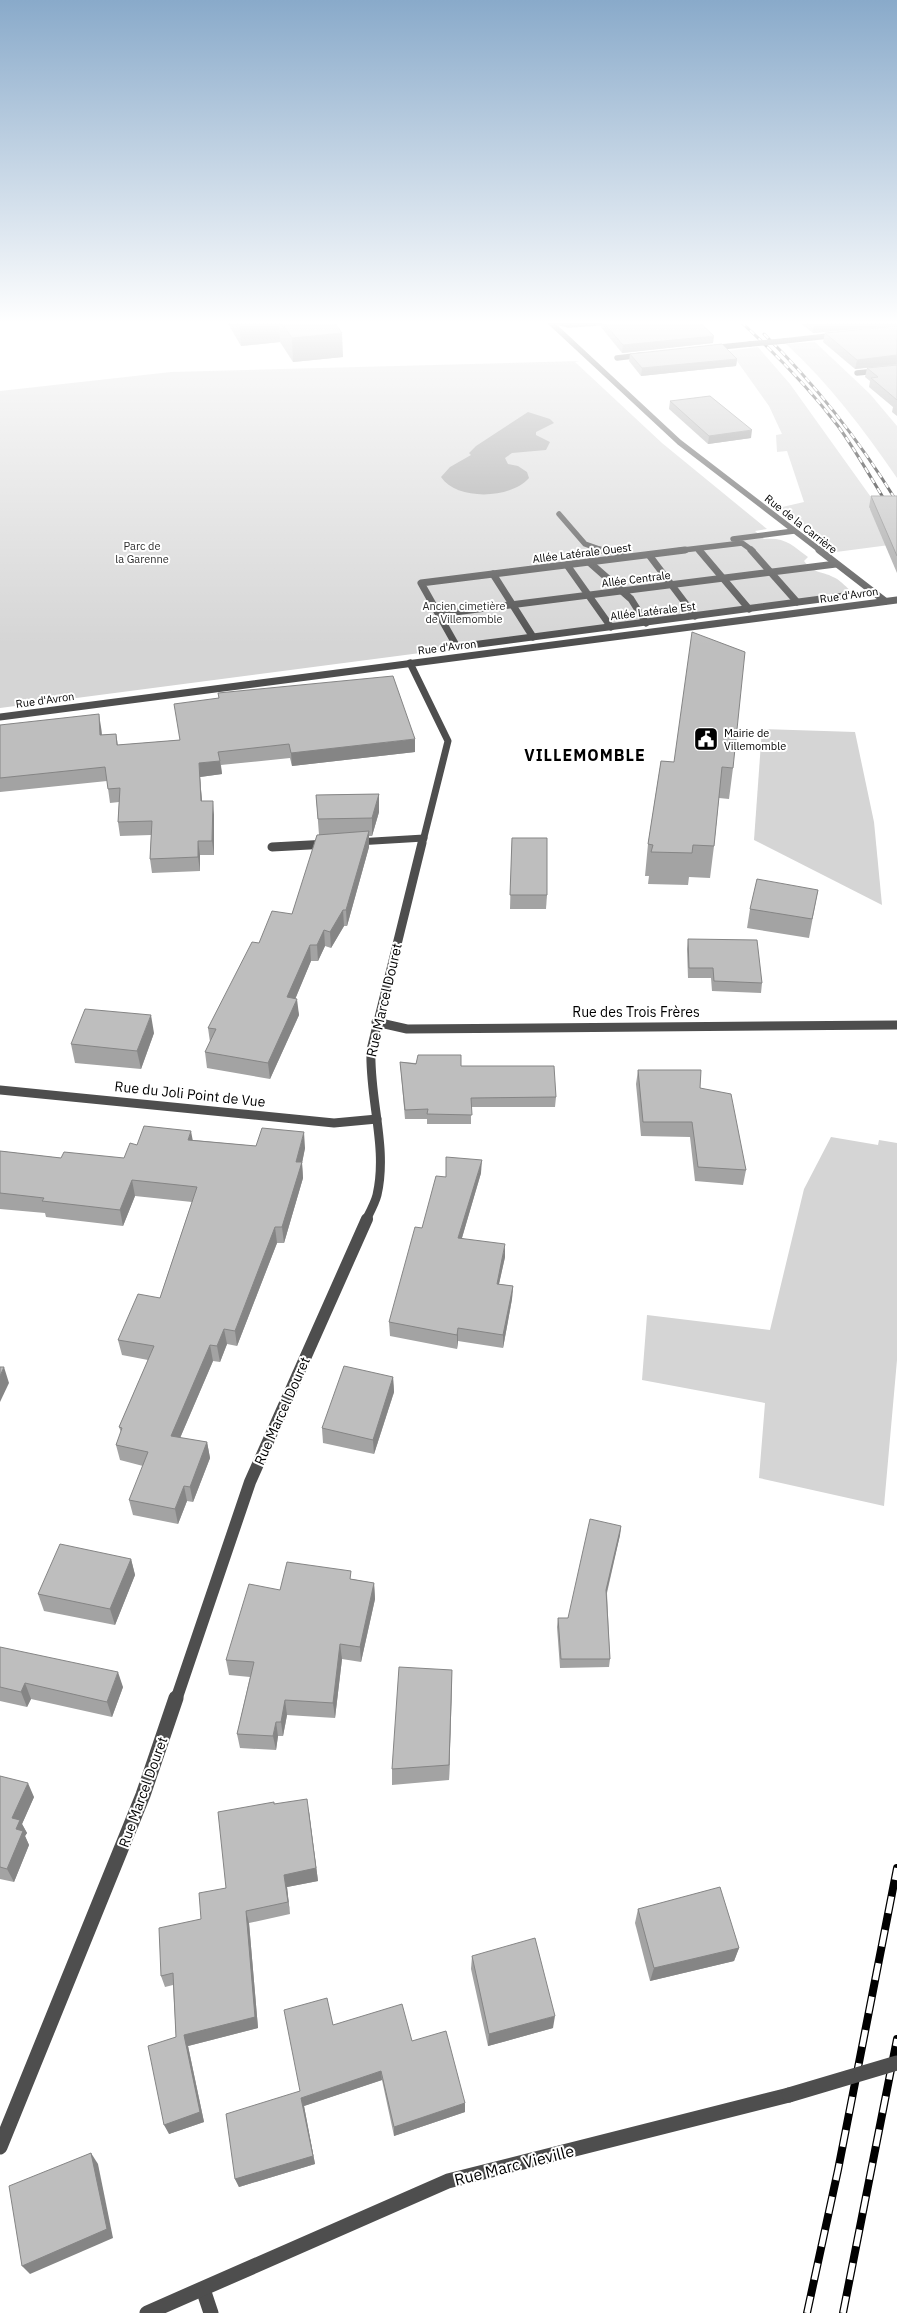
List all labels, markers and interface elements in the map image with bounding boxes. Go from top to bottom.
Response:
street label: Rue de la Carrière [762,491,840,557]
park label: Parc de la Garenne [115,539,169,566]
street label: Allée Latérale Ouest [532,540,632,566]
street label: Allée Centrale [601,568,671,590]
street label: Rue d'Avron [819,584,879,606]
park label: Ancien cimetière de Villemomble [422,599,506,626]
street label: Allée Latérale Est [609,599,697,623]
street label: Rue d'Avron [417,636,477,658]
street label: Rue d'Avron [15,689,75,711]
public building icon: Mairie de Villemomble [693,726,719,752]
place label: Mairie de Villemomble [724,726,786,753]
district label: VILLEMOMBLE [524,745,646,765]
street label: Rue Marcel Douret [362,941,406,1059]
street label: Rue des Trois Frères [572,1003,700,1021]
street label: Rue du Joli Point de Vue [114,1077,267,1111]
street label: Rue Marcel Douret [250,1354,314,1468]
street label: Rue Marcel Douret [115,1734,171,1850]
street label: Rue Marc Vieville [452,2140,576,2190]

